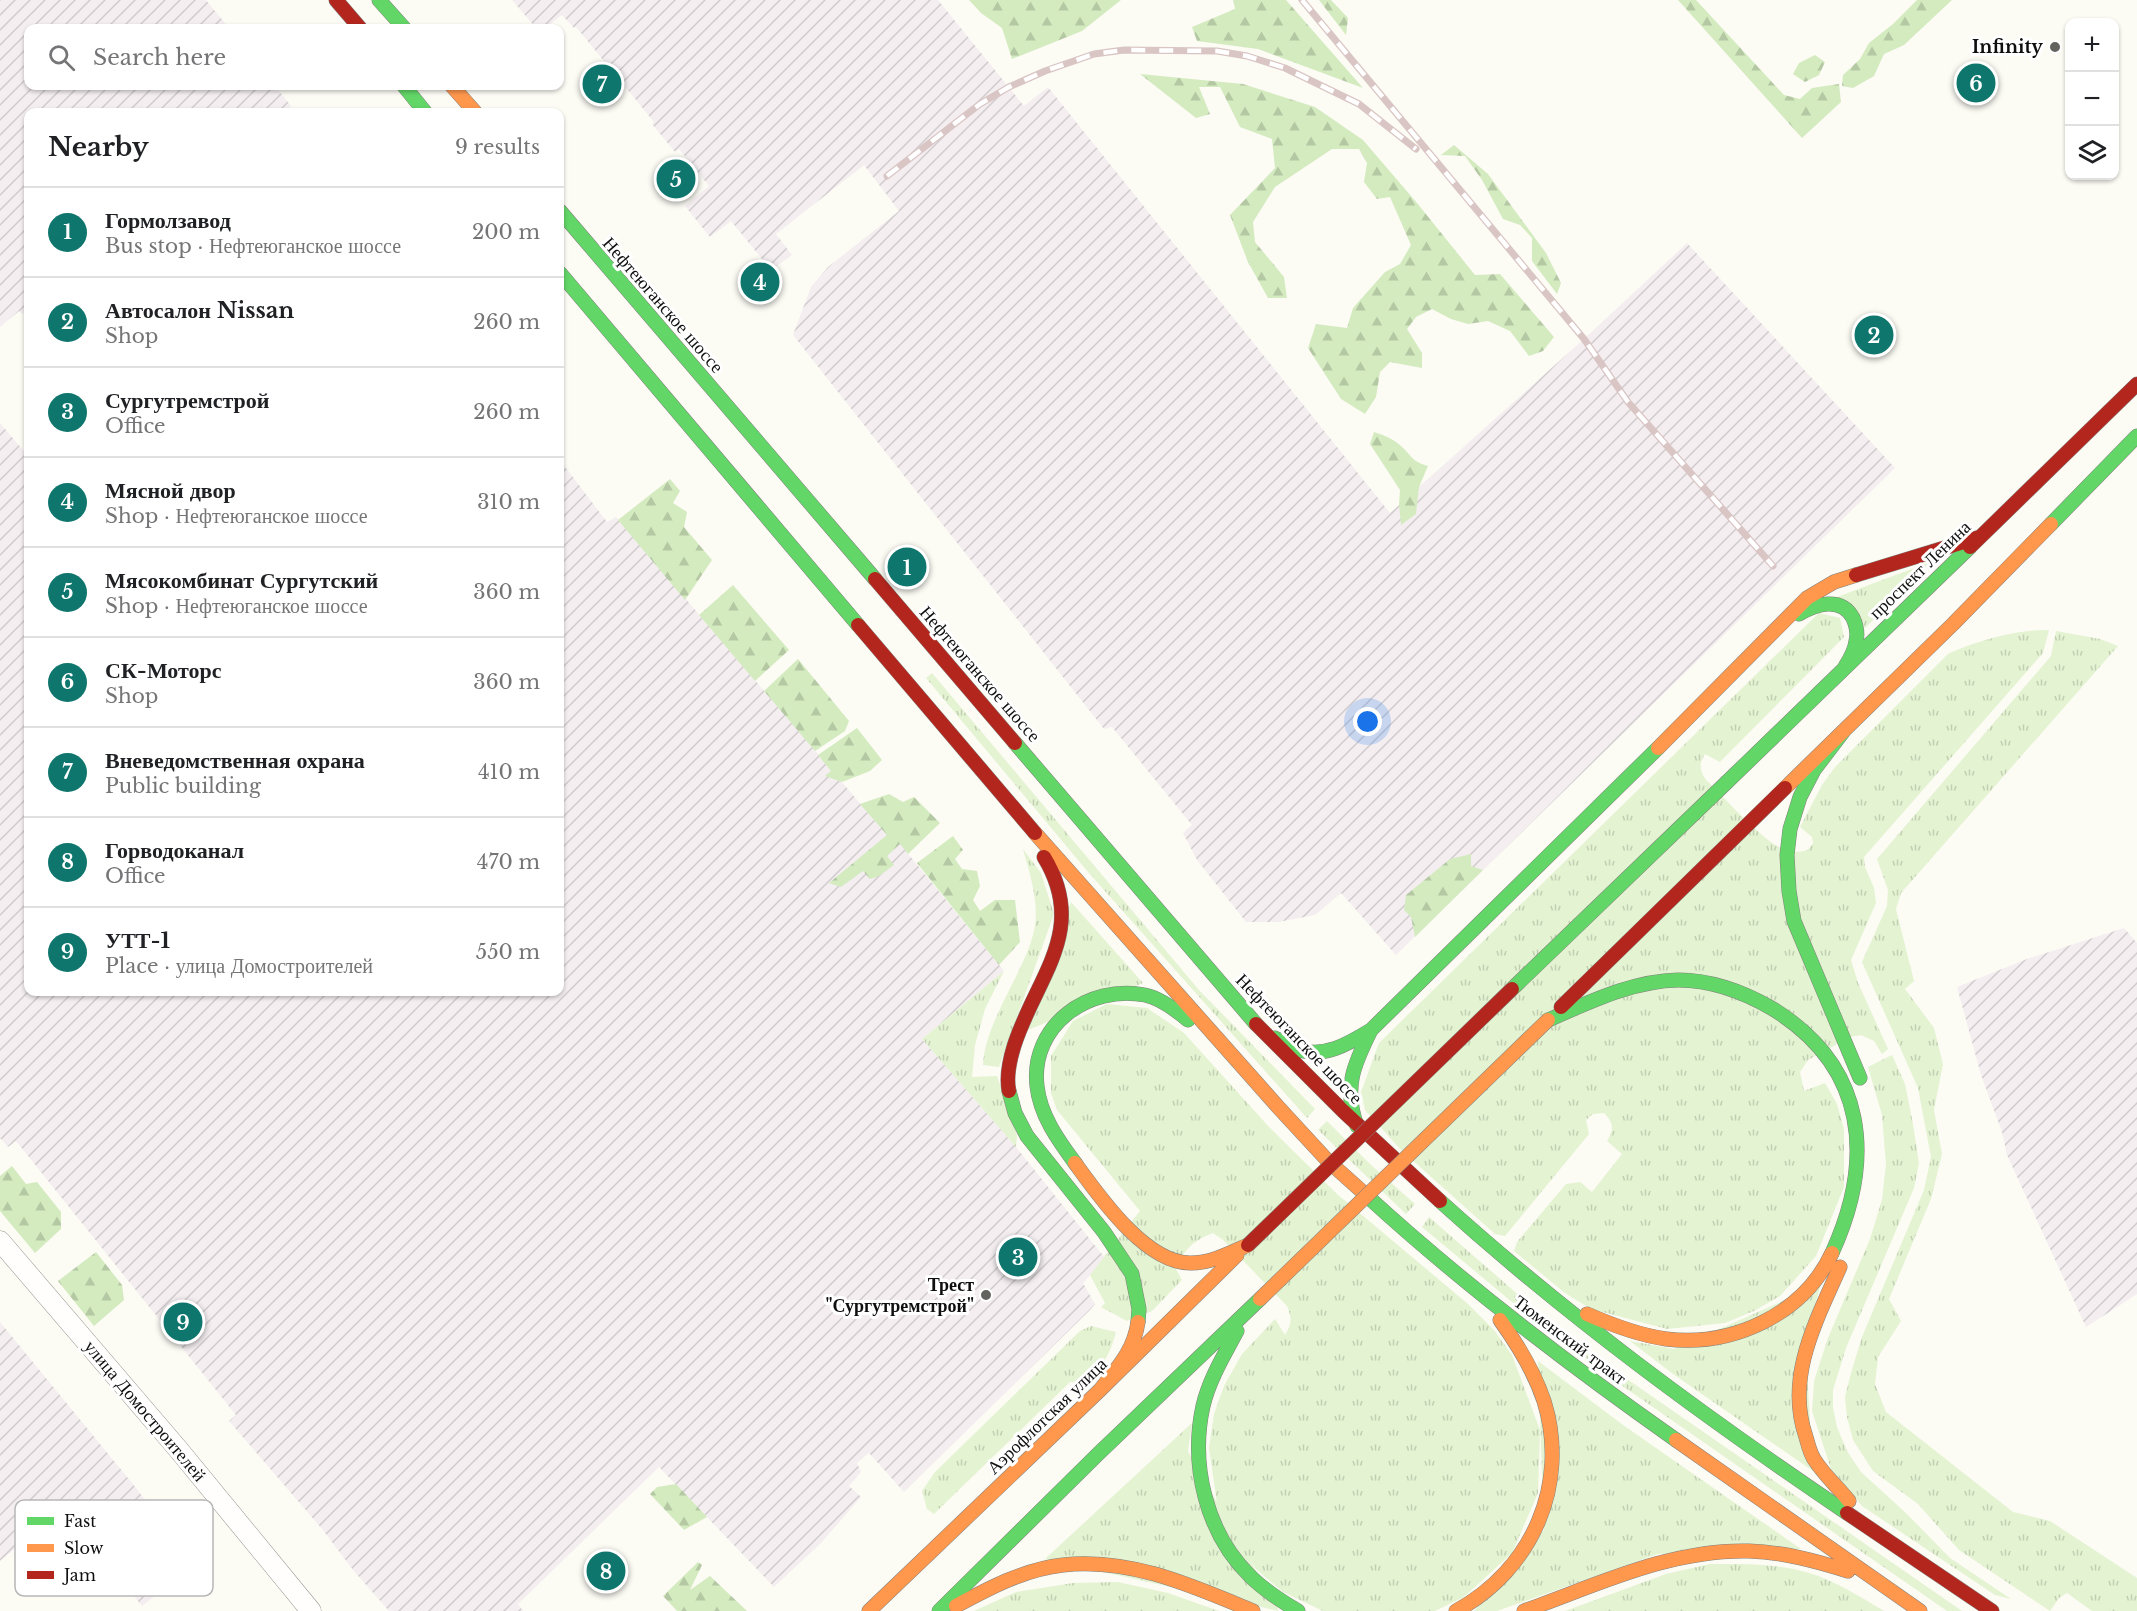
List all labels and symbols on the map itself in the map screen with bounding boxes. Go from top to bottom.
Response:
place label: Infinity [1972,36,2043,58]
marker: Infinity [2048,40,2062,54]
pin: 6 [1956,60,1996,106]
pin: 7 [582,62,622,106]
pin: 5 [656,156,696,201]
street label: Нефтеюганское шоссе [598,233,728,377]
pin: 4 [740,260,780,304]
pin: 2 [1854,312,1894,358]
street label: проспект Ленина [1865,516,1975,624]
pin: 1 [888,544,926,590]
street label: Нефтеюганское шоссе [915,602,1045,746]
your location [1353,707,1382,736]
street label: Нефтеюганское шоссе [1231,969,1367,1109]
pin: 3 [998,1234,1038,1280]
place label: Трест "Сургутремстрой" [825,1274,974,1317]
marker: Трест "Сургутремстрой" [979,1288,993,1302]
street label: Тюменский тракт [1509,1291,1631,1389]
pin: 9 [164,1300,202,1344]
street label: улица Домостроителей [80,1336,211,1486]
street label: Аэрофлотская улица [982,1353,1112,1479]
legend [15,1500,213,1596]
text: Fast [64,1511,96,1531]
text: Slow [64,1538,104,1558]
pin: 8 [586,1548,626,1594]
text: Jam [62,1565,96,1585]

